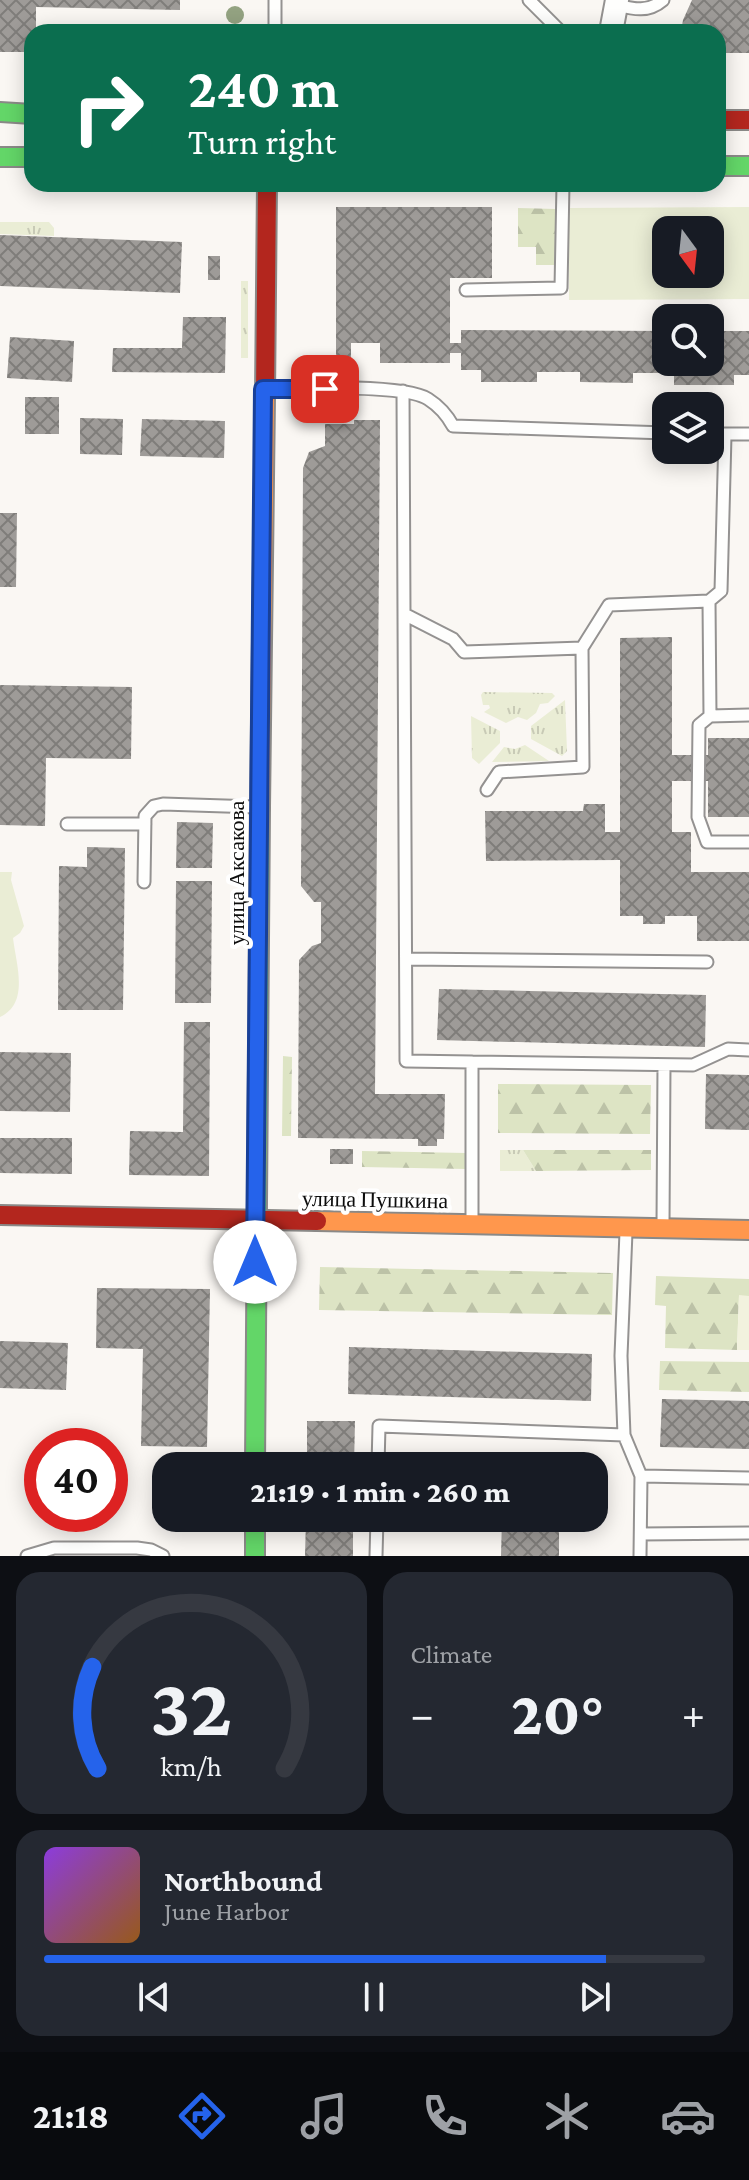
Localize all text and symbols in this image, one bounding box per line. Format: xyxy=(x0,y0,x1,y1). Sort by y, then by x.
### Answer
icon: right xyxy=(56,56,160,160)
text: 240 m xyxy=(188,57,339,119)
text: Turn right xyxy=(188,122,336,162)
north arrow xyxy=(652,216,724,288)
map controls xyxy=(652,216,724,464)
button: search xyxy=(652,304,724,376)
pin xyxy=(291,355,359,423)
icon: arrive xyxy=(303,367,347,411)
button: layers xyxy=(652,392,724,464)
street label: улица Аксакова xyxy=(224,800,249,945)
street label: улица Пушкина xyxy=(302,1186,449,1213)
position arrow xyxy=(213,1220,297,1304)
speed limit sign: 40 xyxy=(24,1428,128,1532)
text: 21:19 · 1 min · 260 m xyxy=(250,1475,510,1508)
text: Climate xyxy=(411,1640,492,1669)
text: 32 xyxy=(150,1660,232,1753)
text: 20° xyxy=(511,1680,604,1747)
text: − xyxy=(411,1690,434,1738)
text: + xyxy=(682,1690,705,1738)
text: km/h xyxy=(160,1750,222,1782)
text: Northbound xyxy=(164,1864,322,1897)
text: June Harbor xyxy=(164,1897,290,1926)
icon: previous xyxy=(132,1975,176,2019)
icon: pause xyxy=(352,1975,396,2019)
icon: next xyxy=(573,1975,617,2019)
icon: directions xyxy=(174,2088,230,2144)
icon: music xyxy=(296,2088,352,2144)
icon: phone xyxy=(417,2088,473,2144)
icon: climate xyxy=(539,2088,595,2144)
icon: car xyxy=(660,2088,716,2144)
text: 21:18 xyxy=(33,2096,109,2136)

